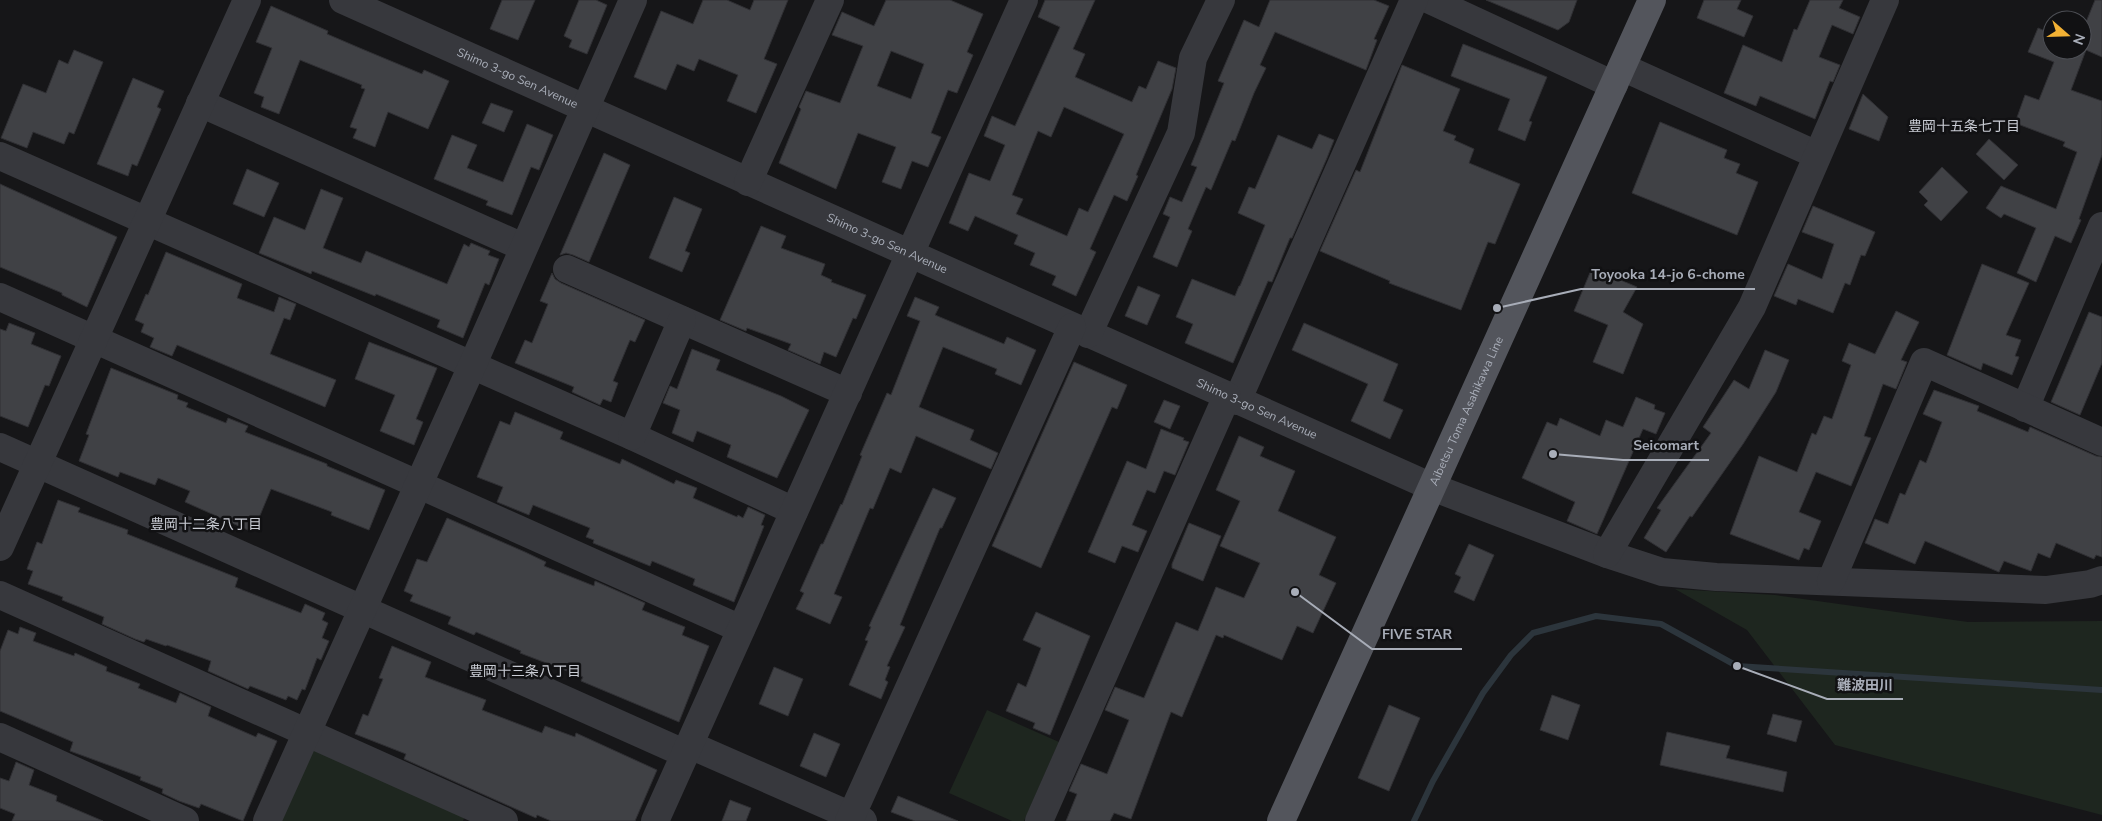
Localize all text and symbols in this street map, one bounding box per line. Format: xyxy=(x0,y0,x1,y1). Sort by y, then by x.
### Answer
north arrow xyxy=(2042,10,2092,60)
text: N xyxy=(2068,31,2089,47)
street label: Shimo 3-go Sen Avenue xyxy=(454,44,580,112)
district label: 豊岡十五条七丁目 xyxy=(1908,117,2020,136)
street label: Shimo 3-go Sen Avenue xyxy=(824,209,950,277)
callout: Toyooka 14-jo 6-chome xyxy=(1581,260,1755,289)
text: Toyooka 14-jo 6-chome xyxy=(1591,265,1745,284)
street label: Aibetsu Toma Asahikawa Line xyxy=(1426,334,1507,488)
street label: Shimo 3-go Sen Avenue xyxy=(1194,375,1320,443)
callout: Seicomart xyxy=(1623,431,1709,460)
text: Seicomart xyxy=(1633,436,1699,455)
district label: 豊岡十二条八丁目 xyxy=(150,515,262,534)
callout: FIVE STAR xyxy=(1372,620,1462,649)
text: FIVE STAR xyxy=(1382,625,1452,644)
district label: 豊岡十三条八丁目 xyxy=(469,662,581,681)
callout: 難波田川 xyxy=(1827,670,1903,699)
text: 難波田川 xyxy=(1837,676,1893,695)

